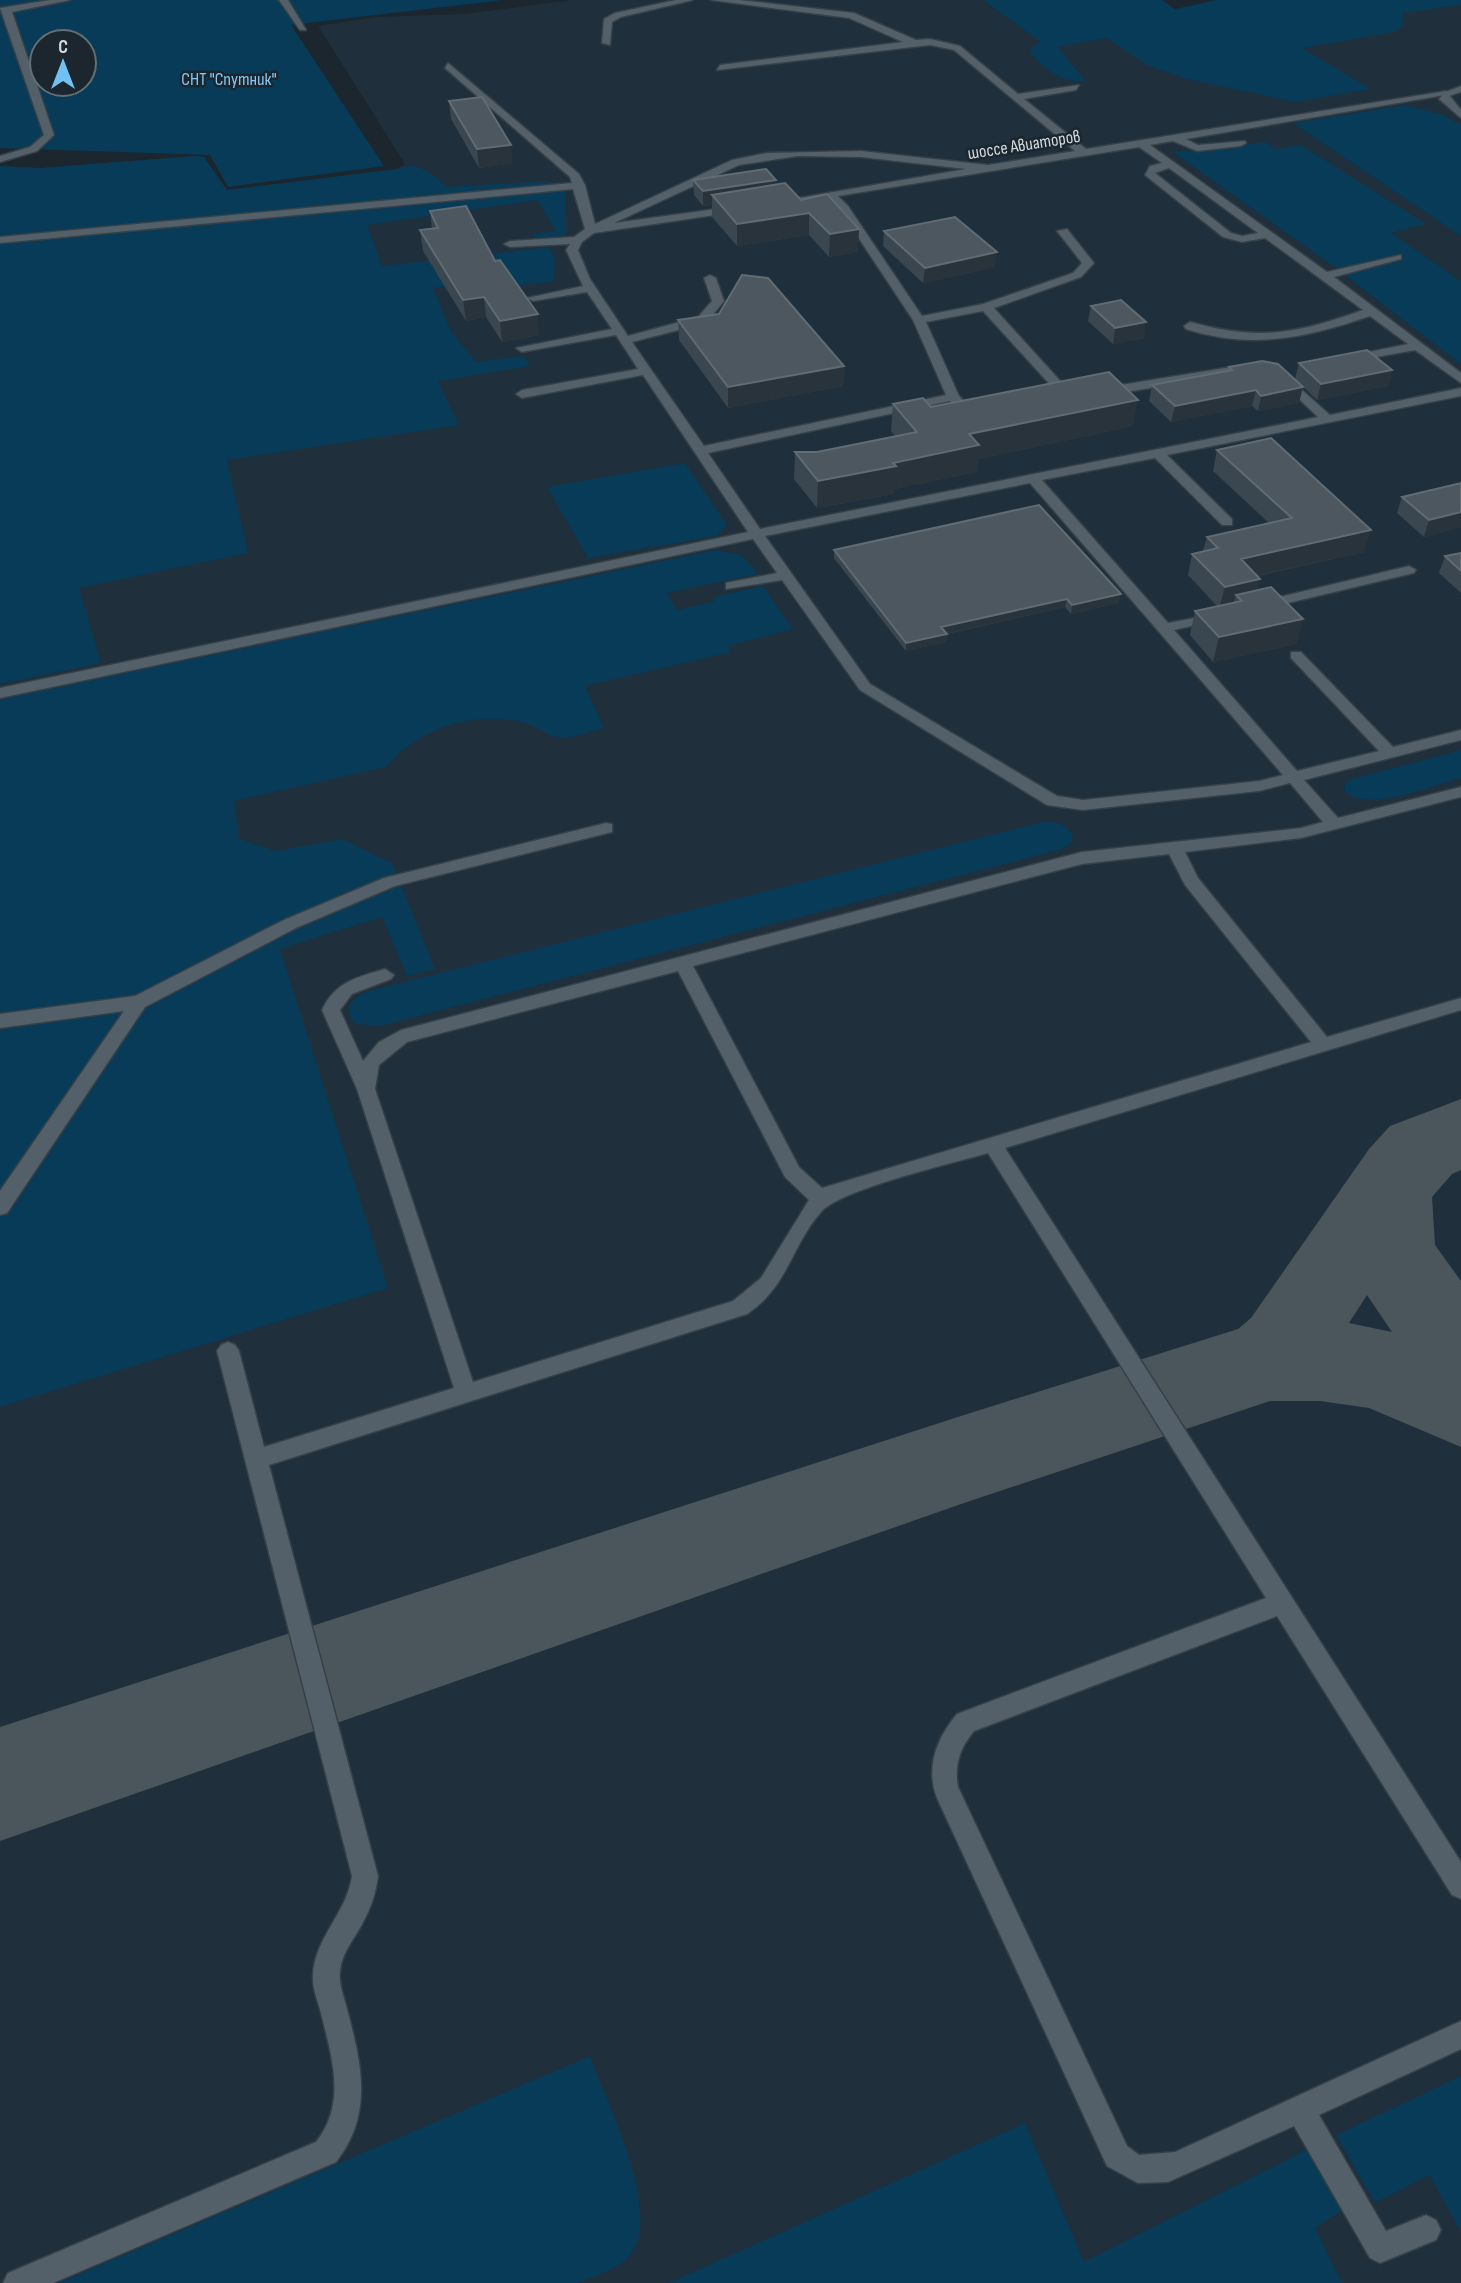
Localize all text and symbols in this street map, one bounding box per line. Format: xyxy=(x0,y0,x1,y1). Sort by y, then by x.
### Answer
north arrow xyxy=(28,28,98,98)
text: С xyxy=(58,36,68,59)
park label: СНТ "Спутник" xyxy=(181,69,277,90)
street label: шоссе Авиаторов xyxy=(966,126,1082,164)

